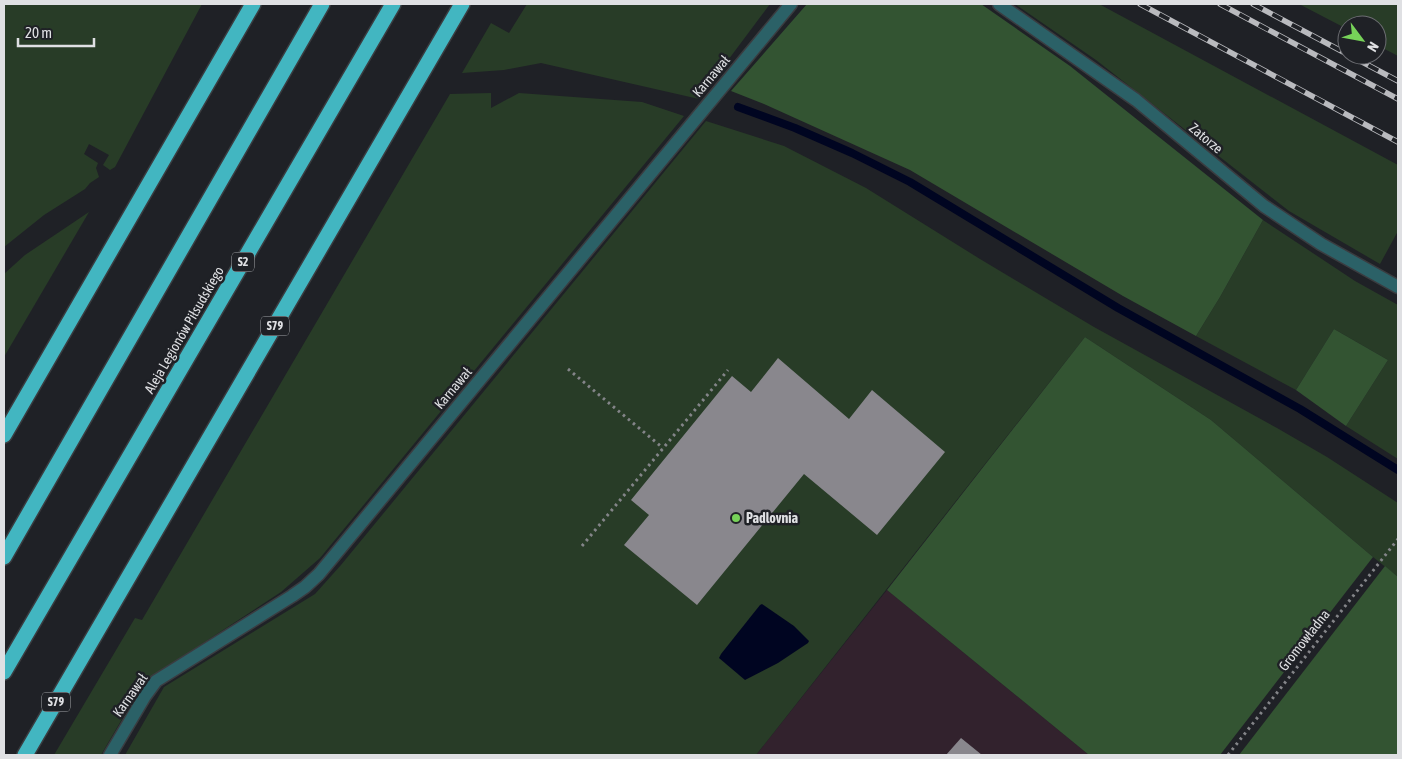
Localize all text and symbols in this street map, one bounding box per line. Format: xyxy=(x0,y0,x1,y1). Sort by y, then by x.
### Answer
scale bar xyxy=(18,15,94,47)
north arrow xyxy=(1337,15,1387,65)
text: 20 m xyxy=(25,24,52,41)
text: N xyxy=(1364,39,1382,55)
street label: Karnawał xyxy=(689,52,733,100)
street label: Zatorze xyxy=(1186,119,1226,157)
road number: S2 xyxy=(232,252,254,272)
street label: Aleja Legionów Piłsudskiego xyxy=(141,264,227,396)
road number: S79 xyxy=(261,316,289,336)
street label: Karnawał xyxy=(431,364,475,412)
place label: Padlovnia xyxy=(746,510,799,526)
marker: Padlovnia xyxy=(730,512,742,524)
street label: Gromowładna xyxy=(1275,606,1333,674)
street label: Karnawał xyxy=(109,670,151,720)
road number: S79 xyxy=(42,692,70,712)

